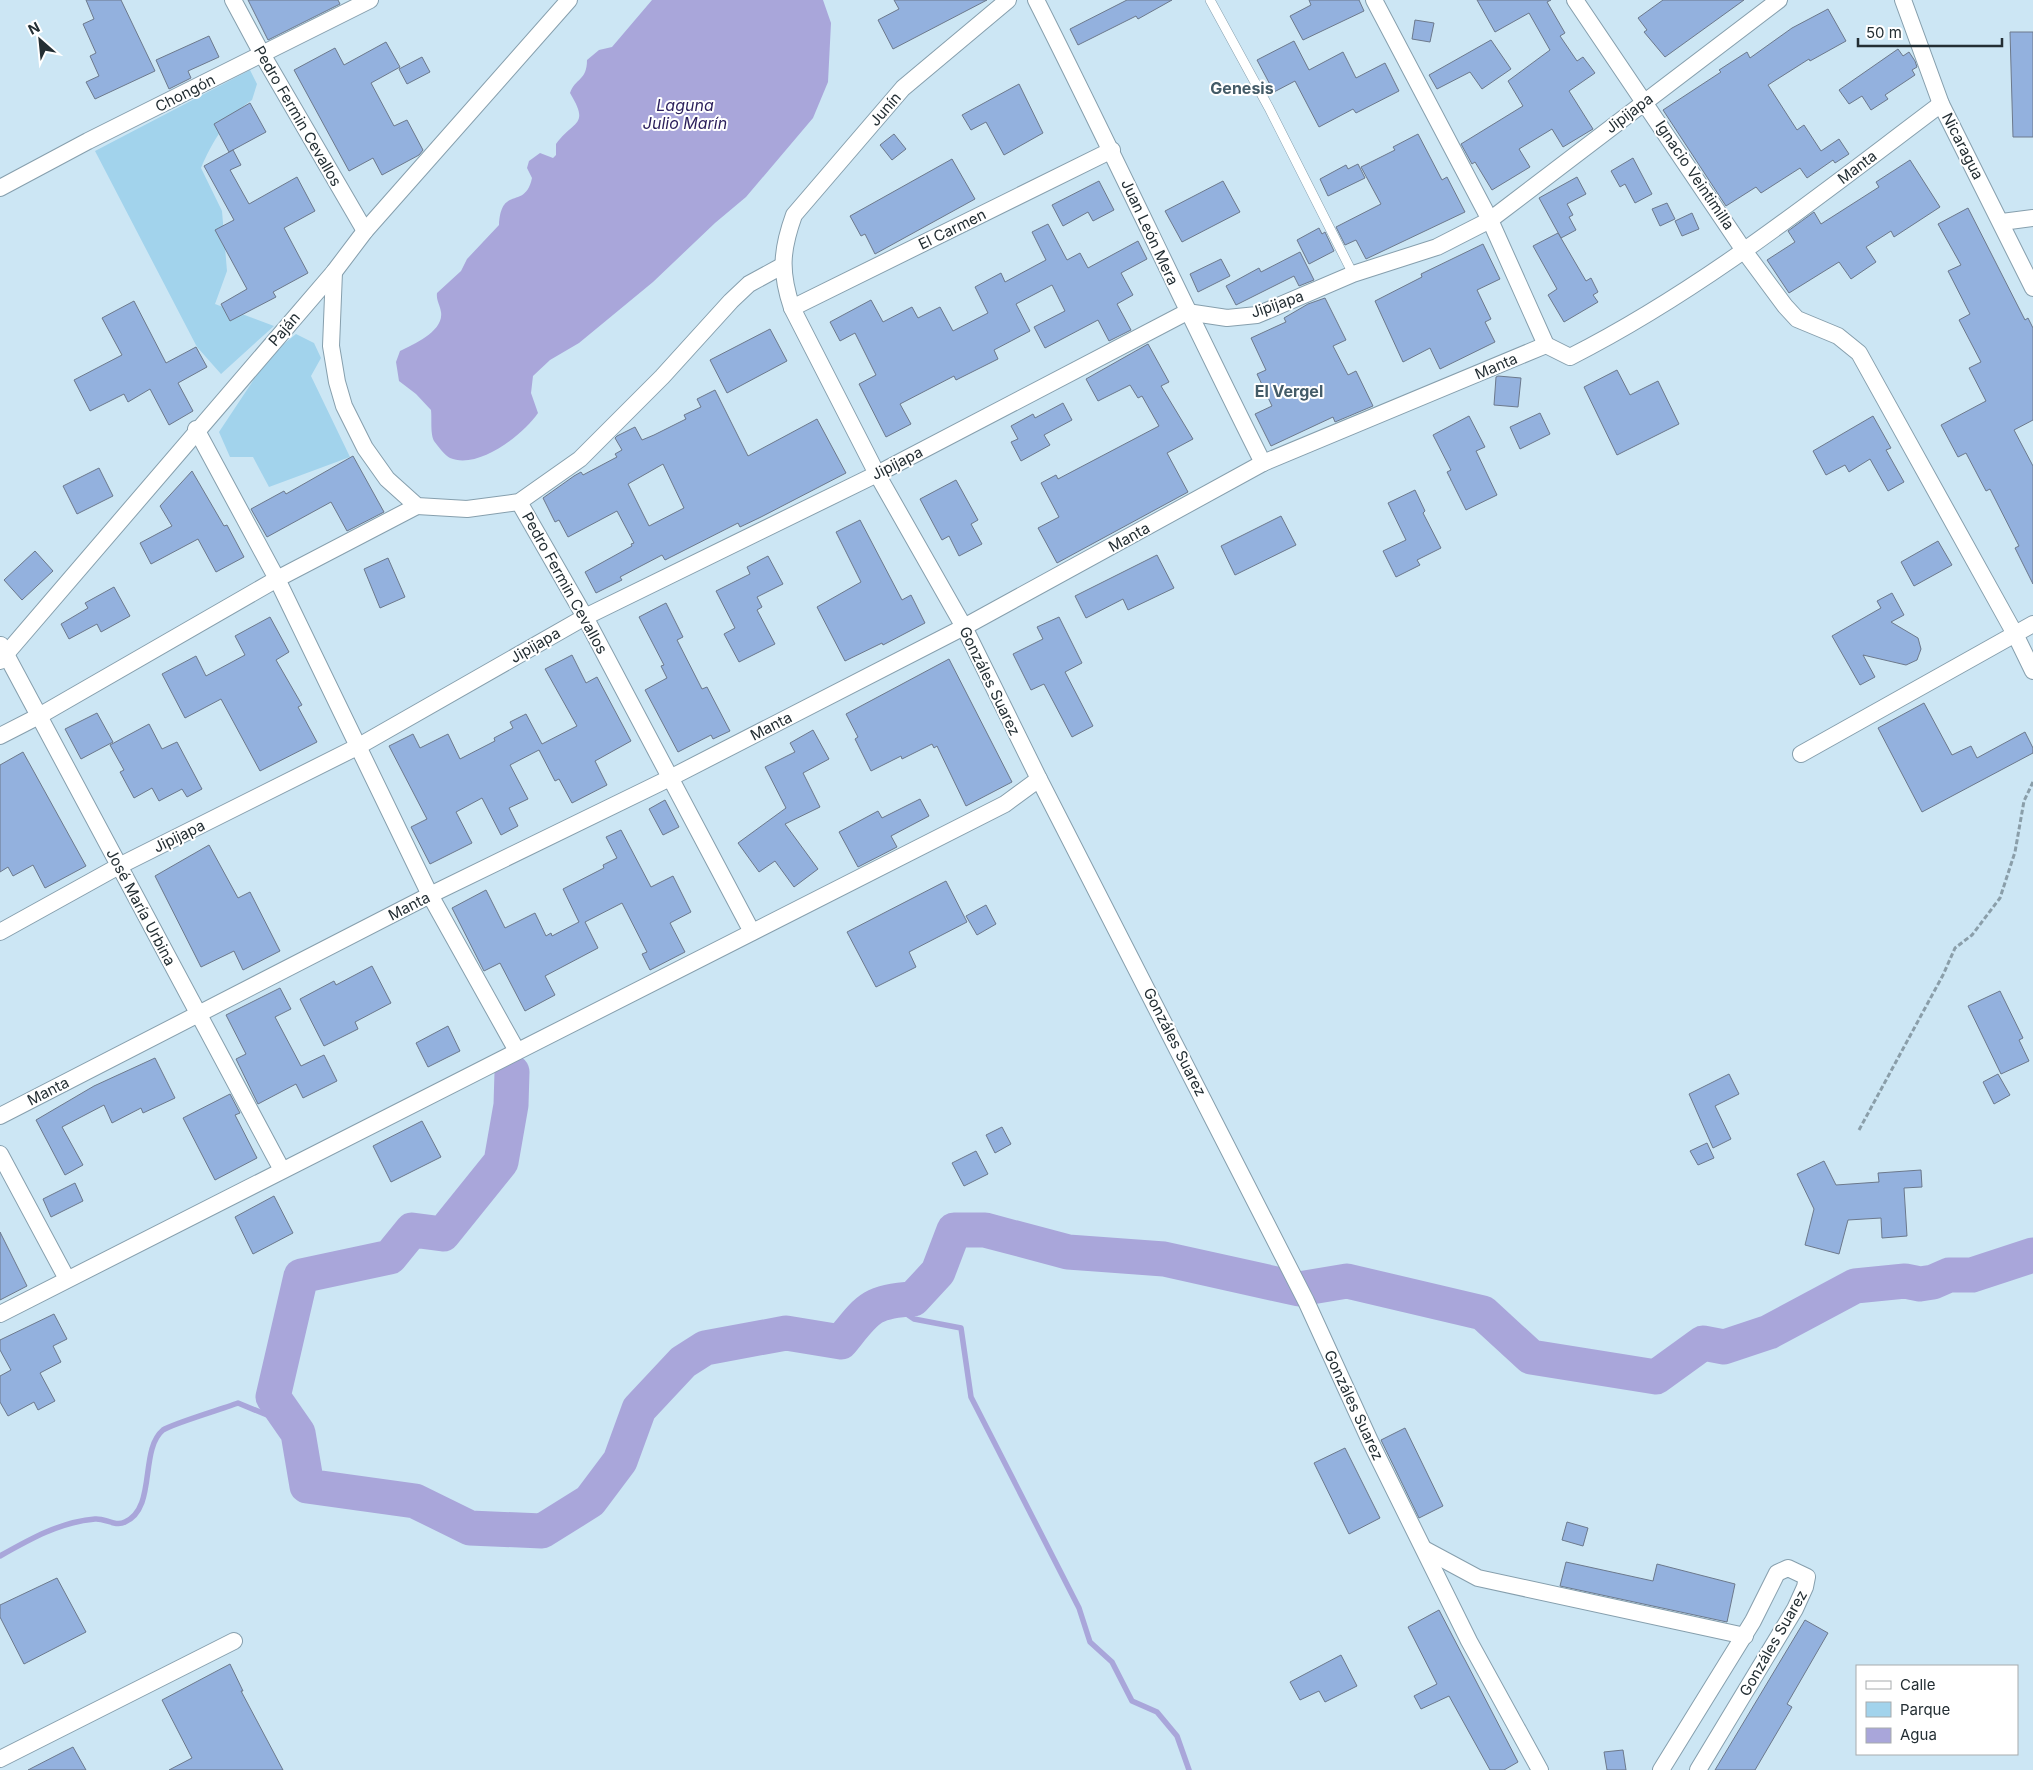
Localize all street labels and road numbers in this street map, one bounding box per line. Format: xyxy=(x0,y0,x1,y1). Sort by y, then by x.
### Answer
street label: Pedro Fermin Cevallos xyxy=(250,42,346,190)
street label: Chongón xyxy=(152,70,218,116)
street label: Junín xyxy=(865,88,905,130)
street label: Jipijapa xyxy=(1601,89,1657,137)
street label: Nicaragua xyxy=(1938,109,1988,183)
street label: Ignacio Veintimilla xyxy=(1651,117,1739,233)
street label: Manta xyxy=(1834,146,1880,188)
street label: Juan León Mera xyxy=(1117,176,1183,288)
street label: El Carmen xyxy=(915,204,989,254)
street label: Jipijapa xyxy=(1248,286,1306,322)
street label: Paján xyxy=(264,308,304,350)
street label: Manta xyxy=(1472,349,1520,383)
street label: Jipijapa xyxy=(868,442,926,484)
street label: Pedro Fermin Cevallos xyxy=(518,509,612,657)
street label: Manta xyxy=(1105,518,1153,556)
street label: Jipijapa xyxy=(507,623,563,667)
street label: Gonzáles Suarez xyxy=(955,623,1025,739)
street label: Manta xyxy=(747,707,795,745)
street label: Jipijapa xyxy=(150,815,208,857)
street label: José María Urbina xyxy=(102,845,180,969)
street label: Manta xyxy=(385,887,433,925)
street label: Gonzáles Suarez xyxy=(1139,984,1211,1100)
street label: Manta xyxy=(24,1072,72,1110)
street label: Gonzáles Suarez xyxy=(1320,1347,1388,1463)
street label: Gonzáles Suarez xyxy=(1735,1587,1811,1699)

